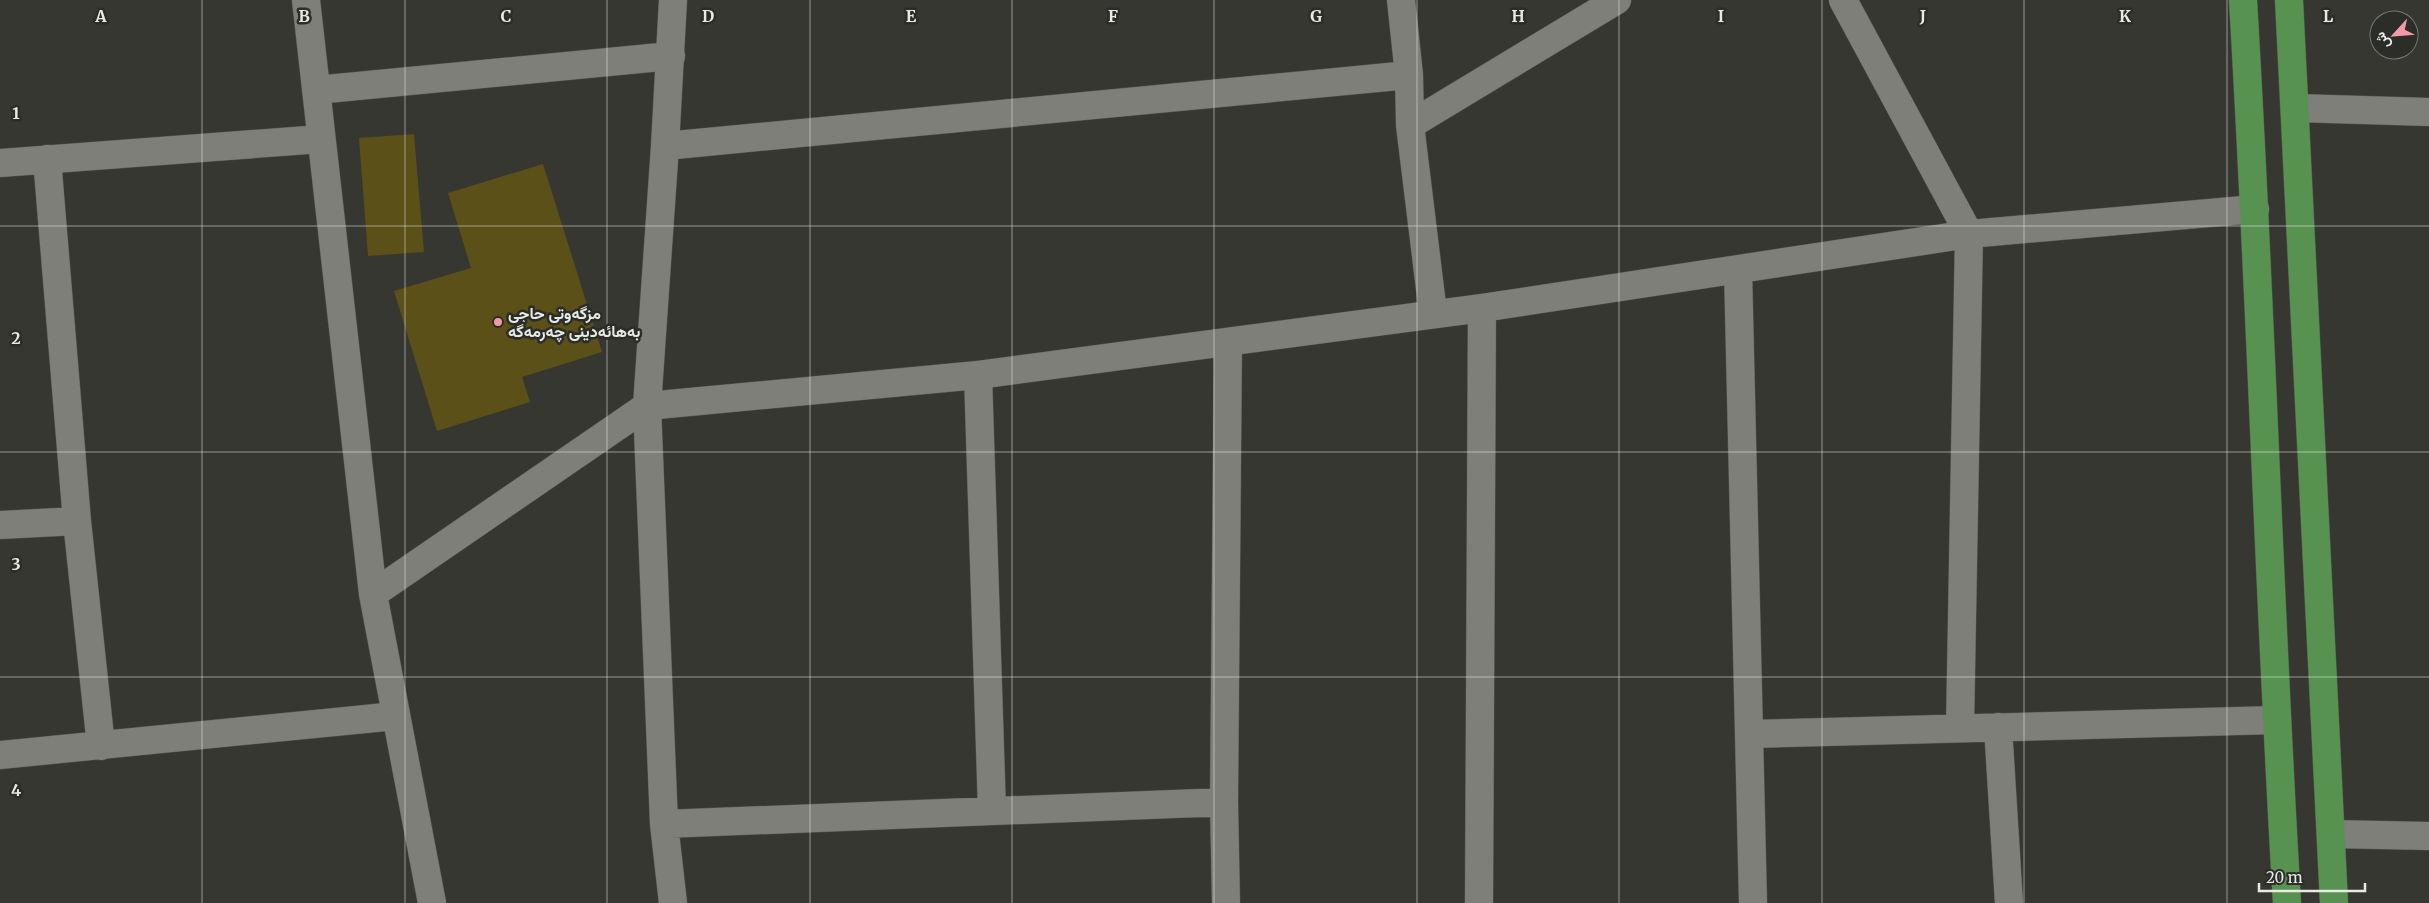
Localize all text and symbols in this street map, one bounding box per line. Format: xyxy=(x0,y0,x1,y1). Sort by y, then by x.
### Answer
text: A xyxy=(94,6,107,26)
text: B xyxy=(298,6,310,26)
text: C xyxy=(501,6,511,26)
text: D xyxy=(702,6,714,26)
text: E xyxy=(906,6,917,26)
text: F xyxy=(1108,6,1118,26)
text: G xyxy=(1310,6,1322,26)
text: H xyxy=(1511,6,1525,26)
text: I xyxy=(1718,6,1724,26)
text: J xyxy=(1919,6,1926,26)
text: K xyxy=(2119,6,2131,26)
text: L xyxy=(2323,6,2333,26)
north arrow xyxy=(2369,10,2419,60)
text: ش xyxy=(2370,29,2394,52)
text: 1 xyxy=(12,103,20,123)
place label: مزگەوتی حاجی بەهائەدینی چەرمەگە xyxy=(508,303,640,343)
marker: مزگەوتی حاجی بەهائەدینی چەرمەگە xyxy=(492,316,504,328)
text: 2 xyxy=(11,328,21,348)
text: 3 xyxy=(11,554,21,574)
text: 4 xyxy=(11,780,21,800)
scale bar xyxy=(2259,860,2365,892)
text: 20 m xyxy=(2266,868,2303,887)

